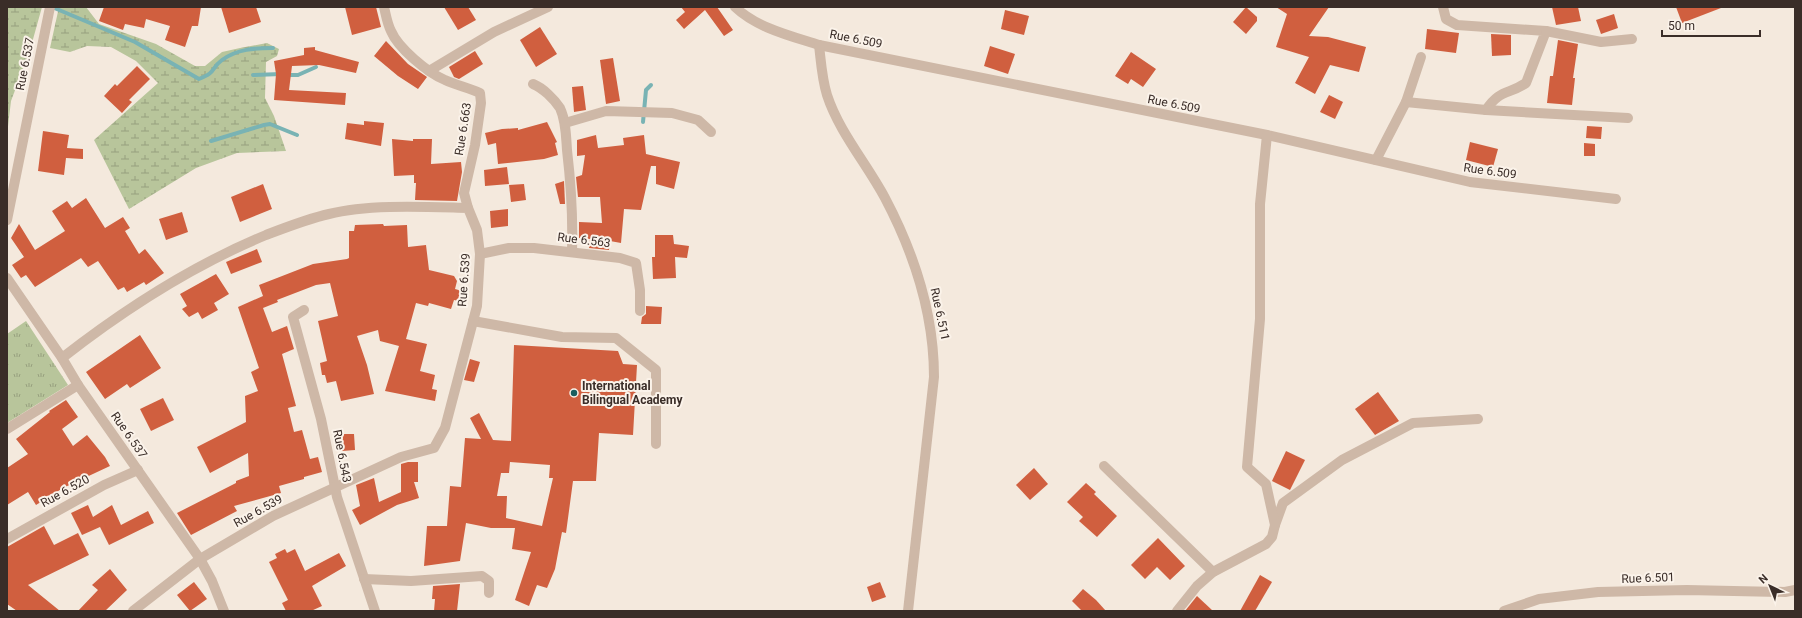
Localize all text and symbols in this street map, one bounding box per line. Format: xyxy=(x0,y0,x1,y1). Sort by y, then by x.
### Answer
scale bar xyxy=(1662,12,1760,38)
text: 50 m xyxy=(1668,19,1695,33)
street label: Rue 6.509 xyxy=(828,27,884,51)
street label: Rue 6.537 xyxy=(13,36,37,92)
street label: Rue 6.509 xyxy=(1146,92,1202,116)
street label: Rue 6.663 xyxy=(452,101,474,157)
street label: Rue 6.509 xyxy=(1463,160,1517,182)
street label: Rue 6.563 xyxy=(557,230,611,250)
street label: Rue 6.539 xyxy=(455,253,473,307)
street label: Rue 6.511 xyxy=(928,286,952,342)
place label: International Bilingual Academy xyxy=(582,379,683,407)
marker: International Bilingual Academy xyxy=(569,388,579,398)
street label: Rue 6.537 xyxy=(108,409,150,461)
street label: Rue 6.543 xyxy=(330,428,354,484)
street label: Rue 6.520 xyxy=(38,472,92,510)
street label: Rue 6.539 xyxy=(231,492,285,530)
north arrow xyxy=(1750,566,1790,606)
street label: Rue 6.501 xyxy=(1621,570,1675,586)
text: N xyxy=(1756,571,1771,586)

